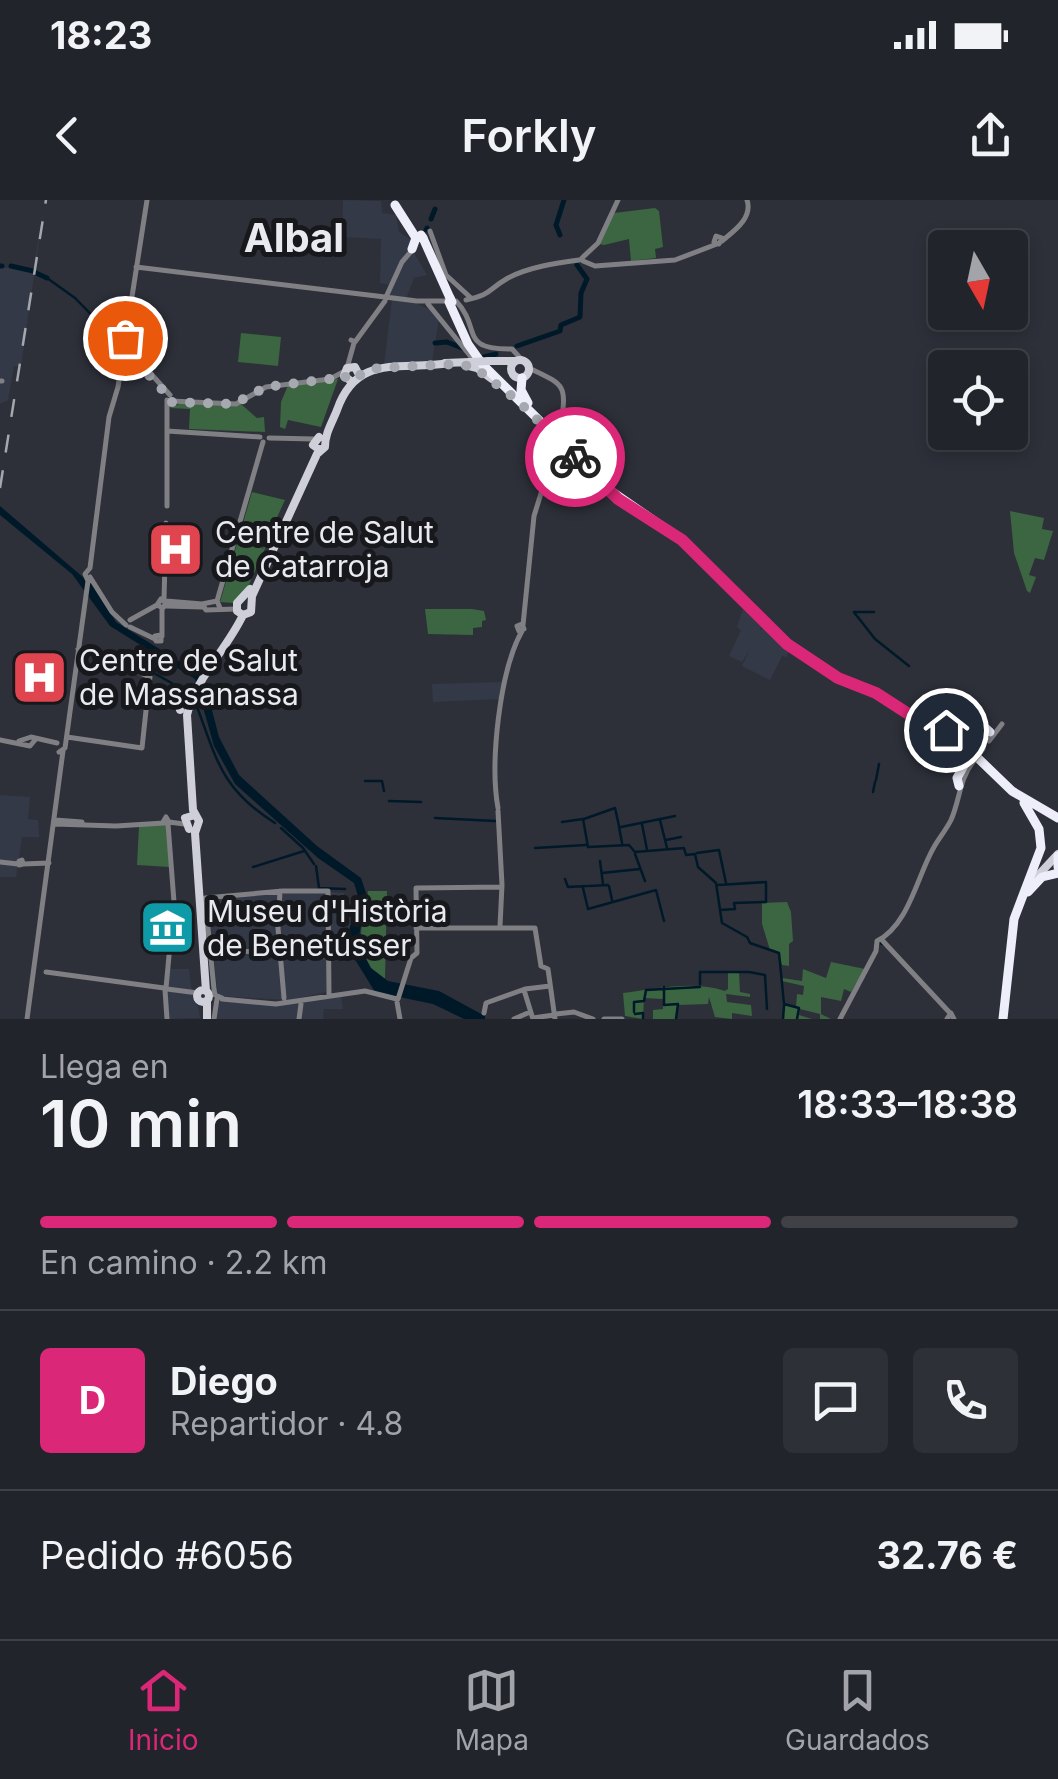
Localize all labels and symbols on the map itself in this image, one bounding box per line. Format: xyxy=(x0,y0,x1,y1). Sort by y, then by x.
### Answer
district label: Albal xyxy=(244,213,344,262)
north arrow xyxy=(928,230,1028,330)
pin xyxy=(83,296,168,381)
courier xyxy=(525,407,625,507)
place label: Centre de Salut de Catarroja xyxy=(215,514,434,584)
hospital icon: Centre de Salut de Catarroja xyxy=(146,519,206,579)
place label: Centre de Salut de Massanassa xyxy=(79,642,299,712)
hospital icon: Centre de Salut de Massanassa xyxy=(10,647,70,707)
pin xyxy=(904,688,989,773)
place label: Museu d'Història de Benetússer xyxy=(207,893,447,963)
museum icon: Museu d'Història de Benetússer xyxy=(138,898,198,958)

